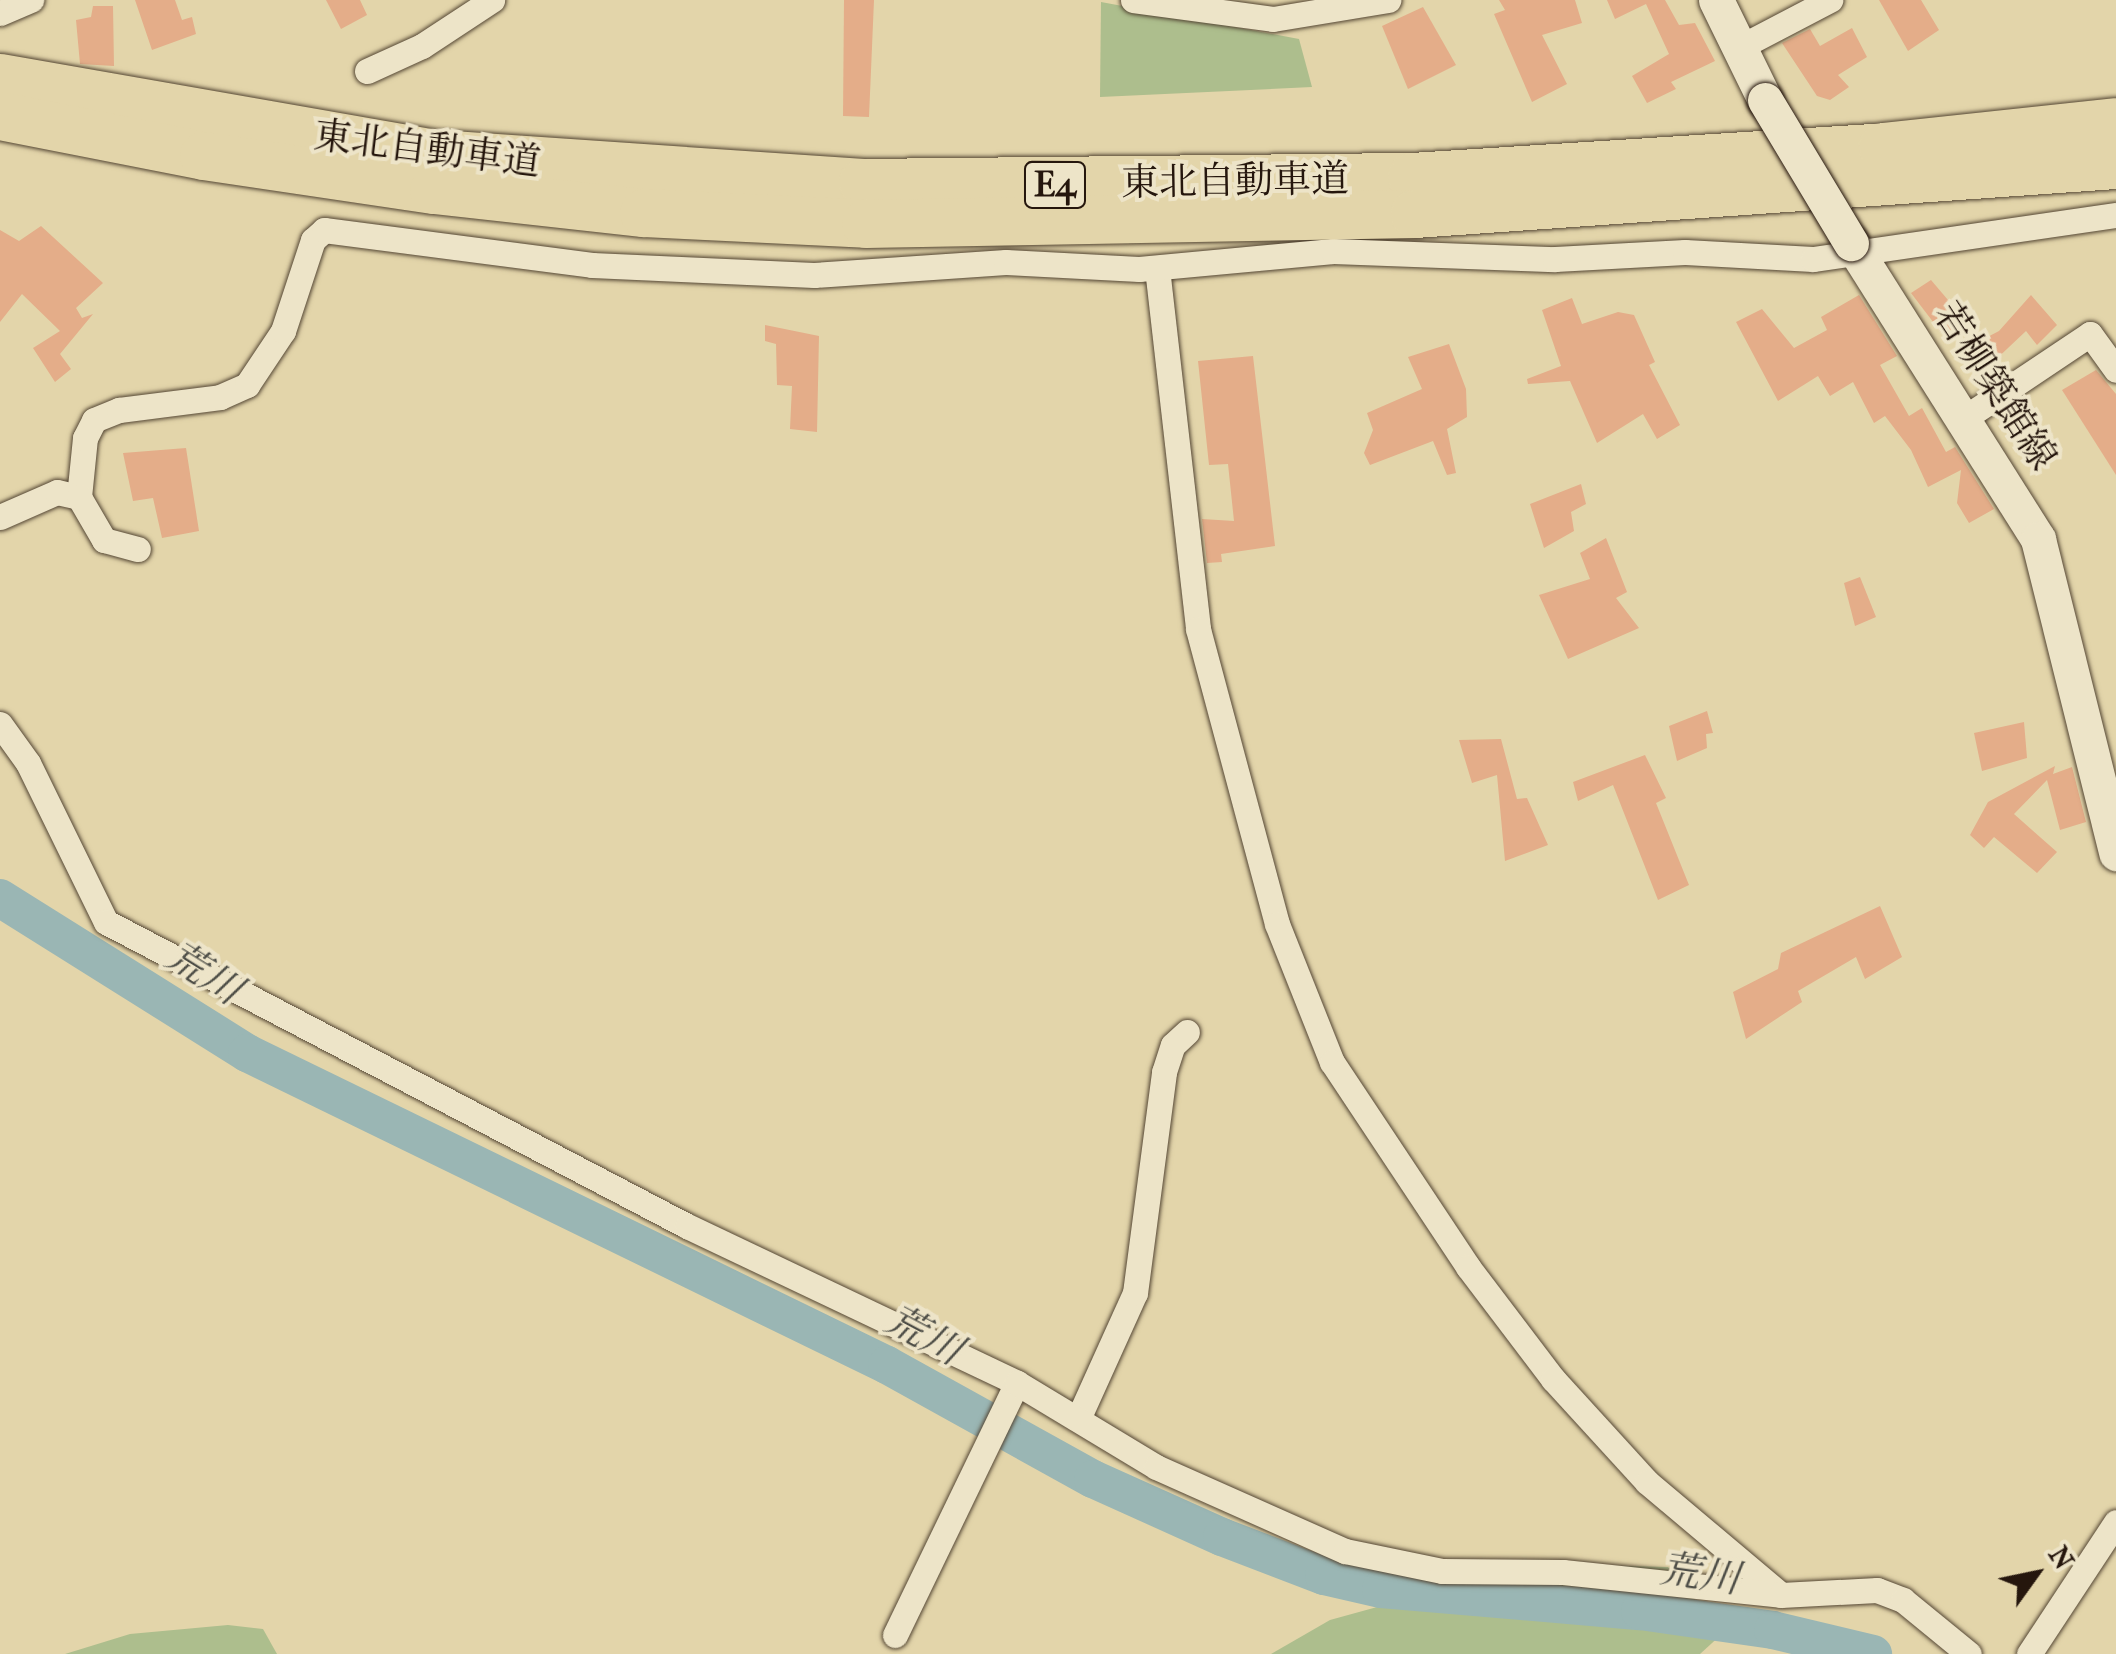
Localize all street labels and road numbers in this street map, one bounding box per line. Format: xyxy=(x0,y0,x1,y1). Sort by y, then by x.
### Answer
street label: 東北自動車道 xyxy=(311,112,543,186)
road number: E4 xyxy=(1022,155,1088,215)
street label: 東北自動車道 xyxy=(1121,156,1349,206)
street label: 若柳築館線 xyxy=(1924,294,2066,478)

